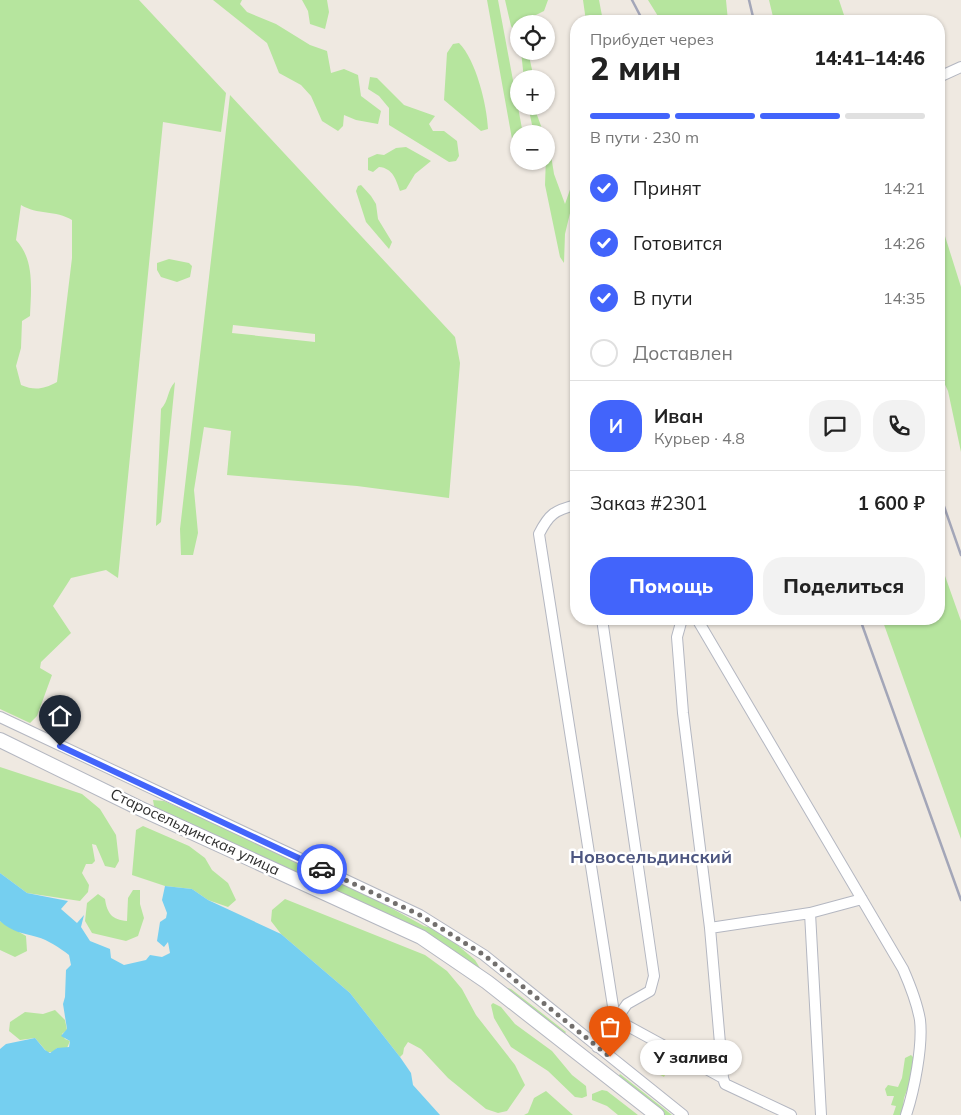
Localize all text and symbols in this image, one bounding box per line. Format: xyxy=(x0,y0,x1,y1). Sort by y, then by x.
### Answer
map controls xyxy=(510,15,555,170)
button: locate xyxy=(510,15,555,60)
text: Прибудет через xyxy=(590,29,714,49)
text: 14:41–14:46 xyxy=(814,46,925,70)
text: 2 мин xyxy=(590,48,681,88)
button: + xyxy=(510,70,555,115)
button: − xyxy=(510,125,555,170)
text: В пути · 230 m xyxy=(590,127,699,147)
icon: check xyxy=(590,174,618,202)
text: Принят xyxy=(633,176,701,200)
text: 14:21 xyxy=(883,178,925,198)
icon: check xyxy=(590,229,618,257)
text: Готовится xyxy=(633,231,723,255)
text: 14:26 xyxy=(883,233,925,253)
icon: check xyxy=(590,284,618,312)
text: В пути xyxy=(633,286,692,310)
text: 14:35 xyxy=(883,288,925,308)
text: Доставлен xyxy=(633,341,733,365)
button: chat xyxy=(809,400,861,452)
button: phone xyxy=(873,400,925,452)
text: Иван xyxy=(654,404,703,428)
text: И xyxy=(609,414,623,438)
text: Курьер · 4.8 xyxy=(654,428,745,448)
text: Заказ #2301 xyxy=(590,491,707,515)
text: 1 600 ₽ xyxy=(858,491,925,515)
button: Помощь xyxy=(590,557,753,615)
button: Поделиться xyxy=(763,557,925,615)
pin xyxy=(39,695,81,746)
icon: home xyxy=(46,702,74,730)
street label: Старосельдинская улица xyxy=(107,784,283,879)
courier xyxy=(297,844,347,894)
district label: Новосельдинский xyxy=(570,845,732,868)
icon: car xyxy=(308,855,336,883)
pin xyxy=(589,1006,631,1057)
icon: bag xyxy=(596,1013,624,1041)
callout: У залива xyxy=(640,1040,742,1074)
text: У залива xyxy=(654,1047,728,1067)

